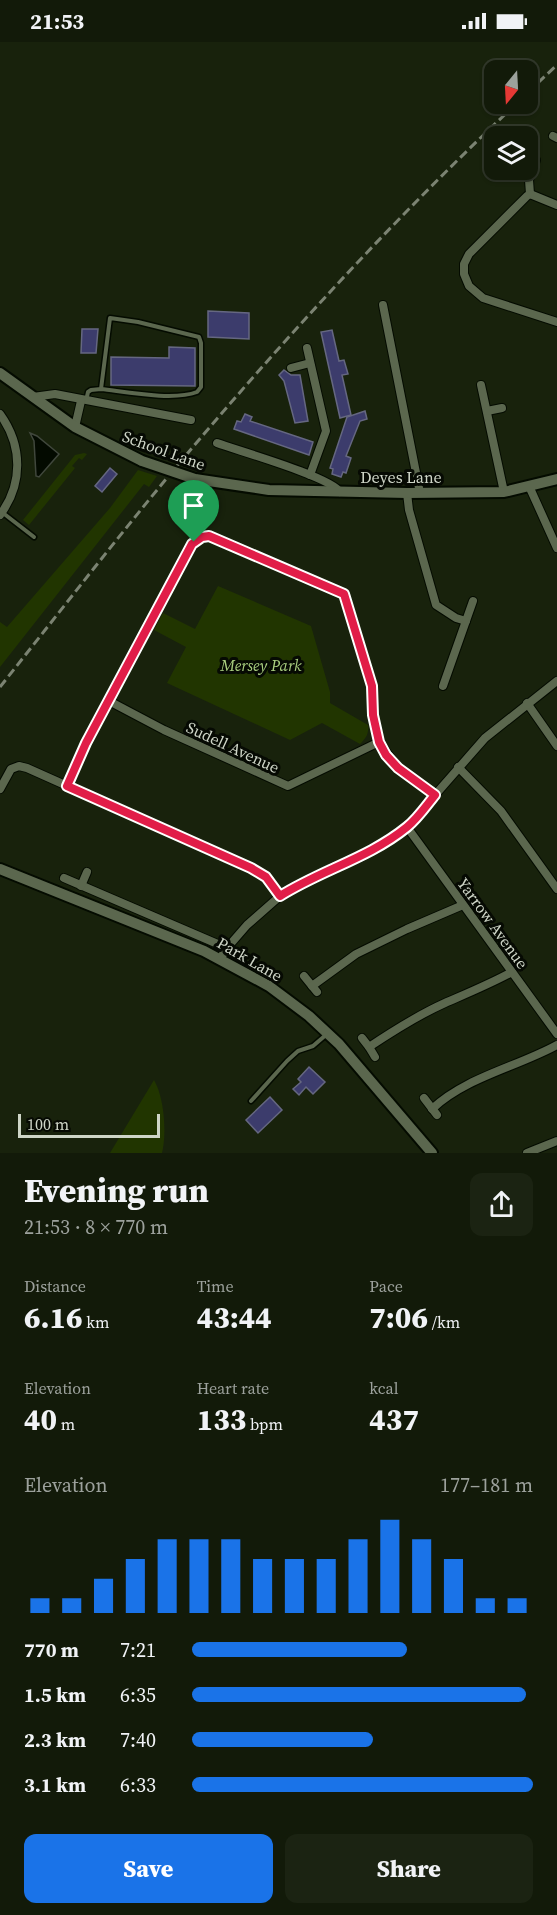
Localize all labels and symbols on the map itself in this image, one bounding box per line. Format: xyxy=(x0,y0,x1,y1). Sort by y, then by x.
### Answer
north arrow xyxy=(484,60,538,114)
street label: School Lane xyxy=(119,425,209,475)
street label: Deyes Lane xyxy=(360,466,442,488)
pin xyxy=(168,480,219,542)
park label: Mersey Park xyxy=(219,654,302,676)
street label: Sudell Avenue xyxy=(183,716,283,778)
street label: Yarrow Avenue xyxy=(452,873,534,973)
street label: Park Lane xyxy=(213,931,287,987)
scale bar xyxy=(18,1111,160,1138)

